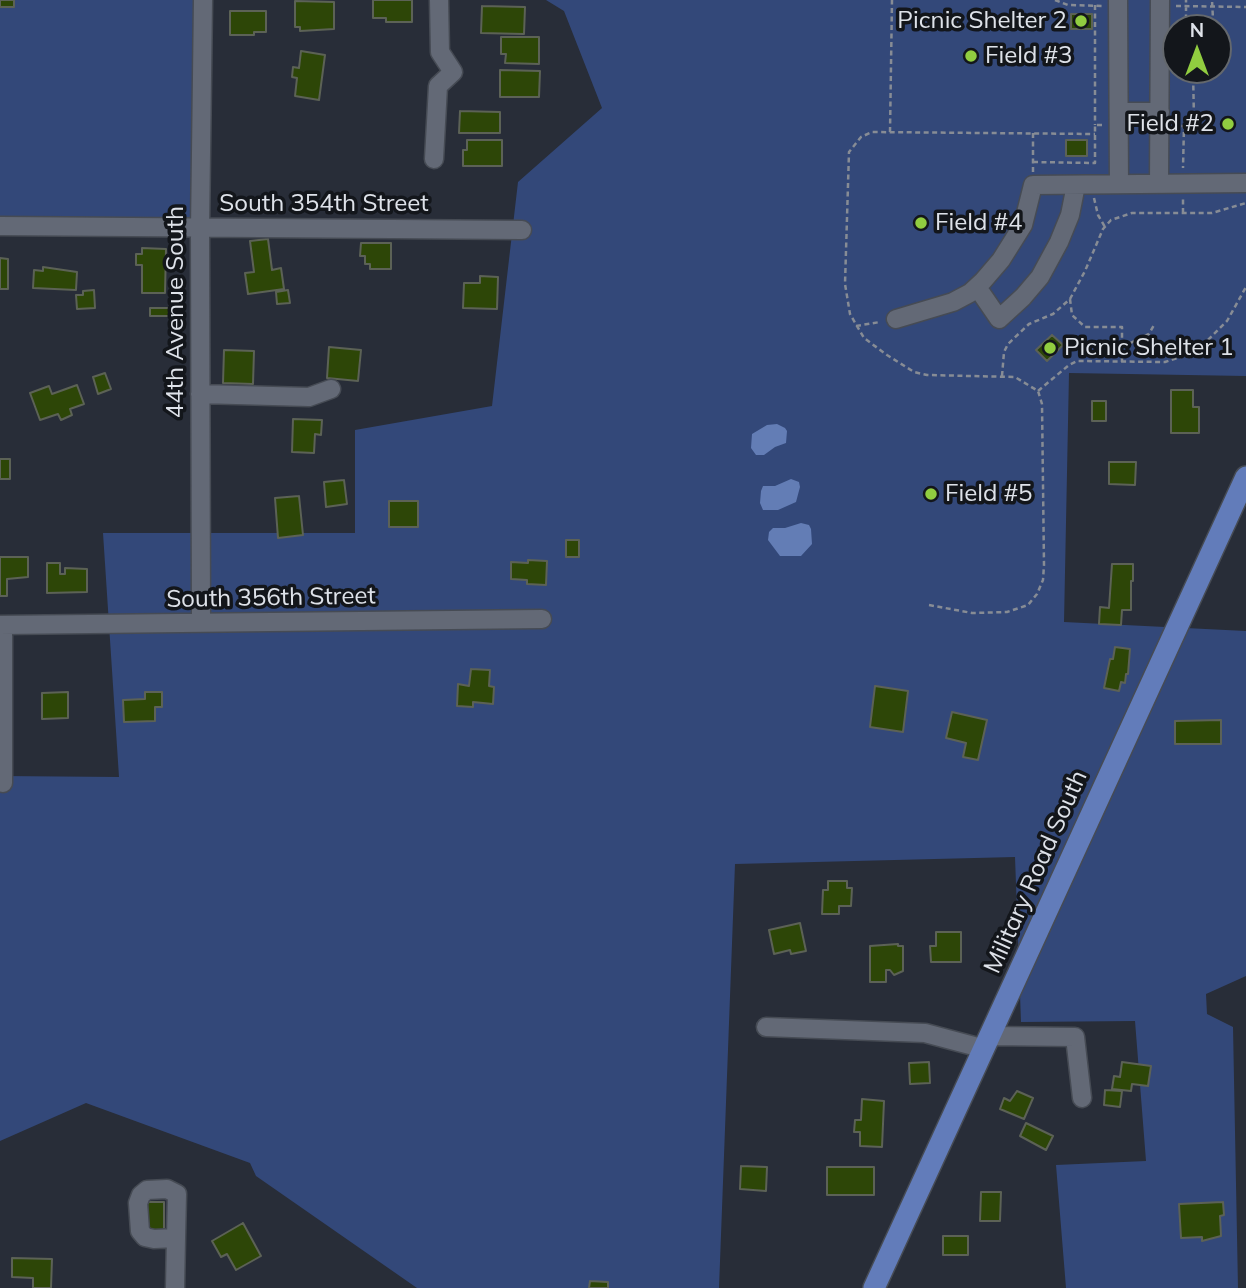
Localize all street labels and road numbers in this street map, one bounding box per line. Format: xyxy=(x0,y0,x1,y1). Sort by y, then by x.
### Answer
street label: South 354th Street xyxy=(219,190,429,218)
street label: 44th Avenue South xyxy=(162,206,190,418)
street label: South 356th Street xyxy=(166,582,376,614)
street label: Military Road South xyxy=(978,766,1094,978)

